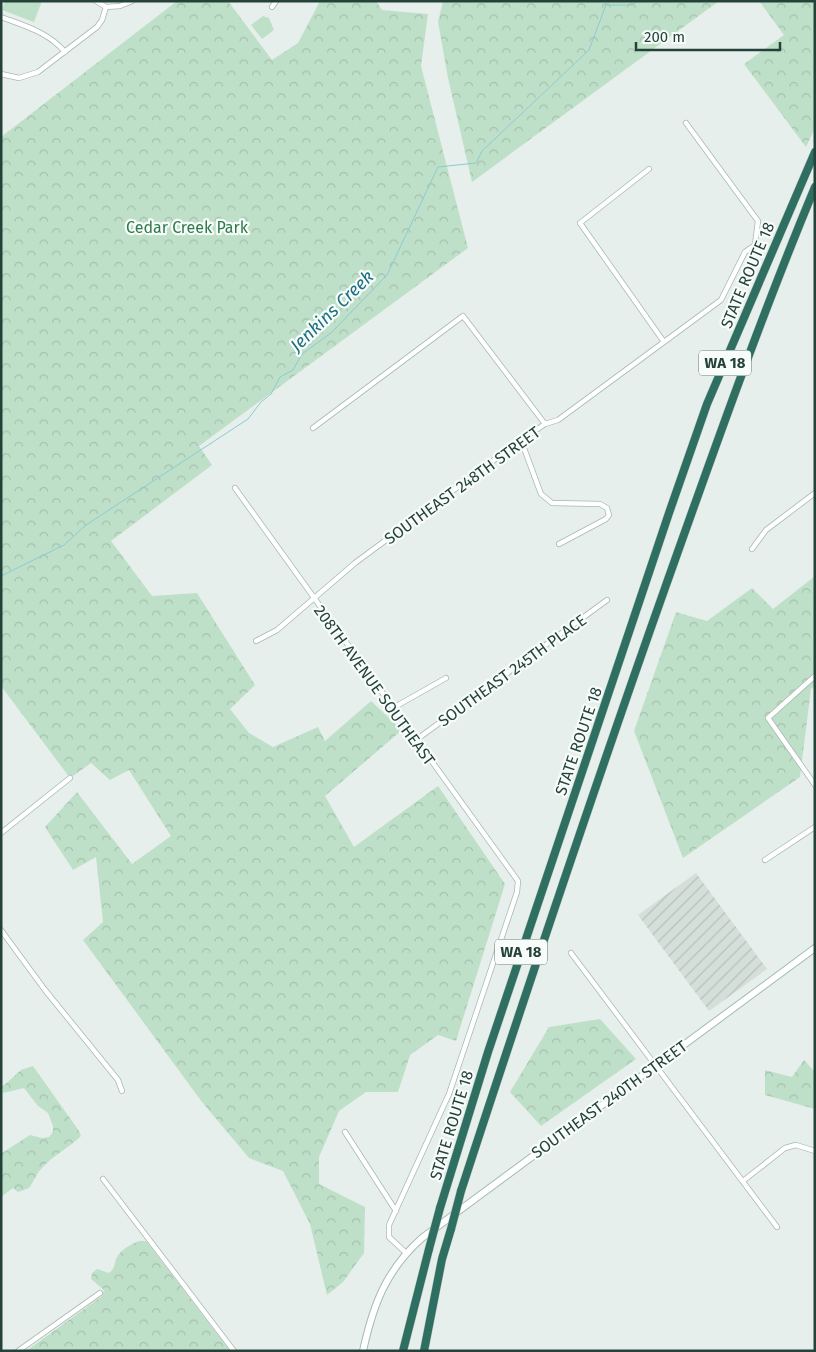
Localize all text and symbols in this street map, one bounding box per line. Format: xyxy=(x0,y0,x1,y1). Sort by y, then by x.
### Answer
scale bar xyxy=(636,20,780,52)
text: 200 m xyxy=(644,28,685,46)
park label: Cedar Creek Park xyxy=(126,218,249,237)
street label: STATE ROUTE 18 xyxy=(717,219,778,331)
water label: Jenkins Creek xyxy=(285,266,379,357)
road number: WA 18 xyxy=(699,350,751,376)
street label: SOUTHEAST 248TH STREET xyxy=(381,422,544,548)
street label: 208TH AVENUE SOUTHEAST xyxy=(310,601,440,770)
street label: SOUTHEAST 245TH PLACE xyxy=(434,610,590,731)
street label: STATE ROUTE 18 xyxy=(551,684,606,798)
road number: WA 18 xyxy=(495,940,547,964)
street label: SOUTHEAST 240TH STREET xyxy=(528,1036,691,1162)
street label: STATE ROUTE 18 xyxy=(426,1068,477,1182)

